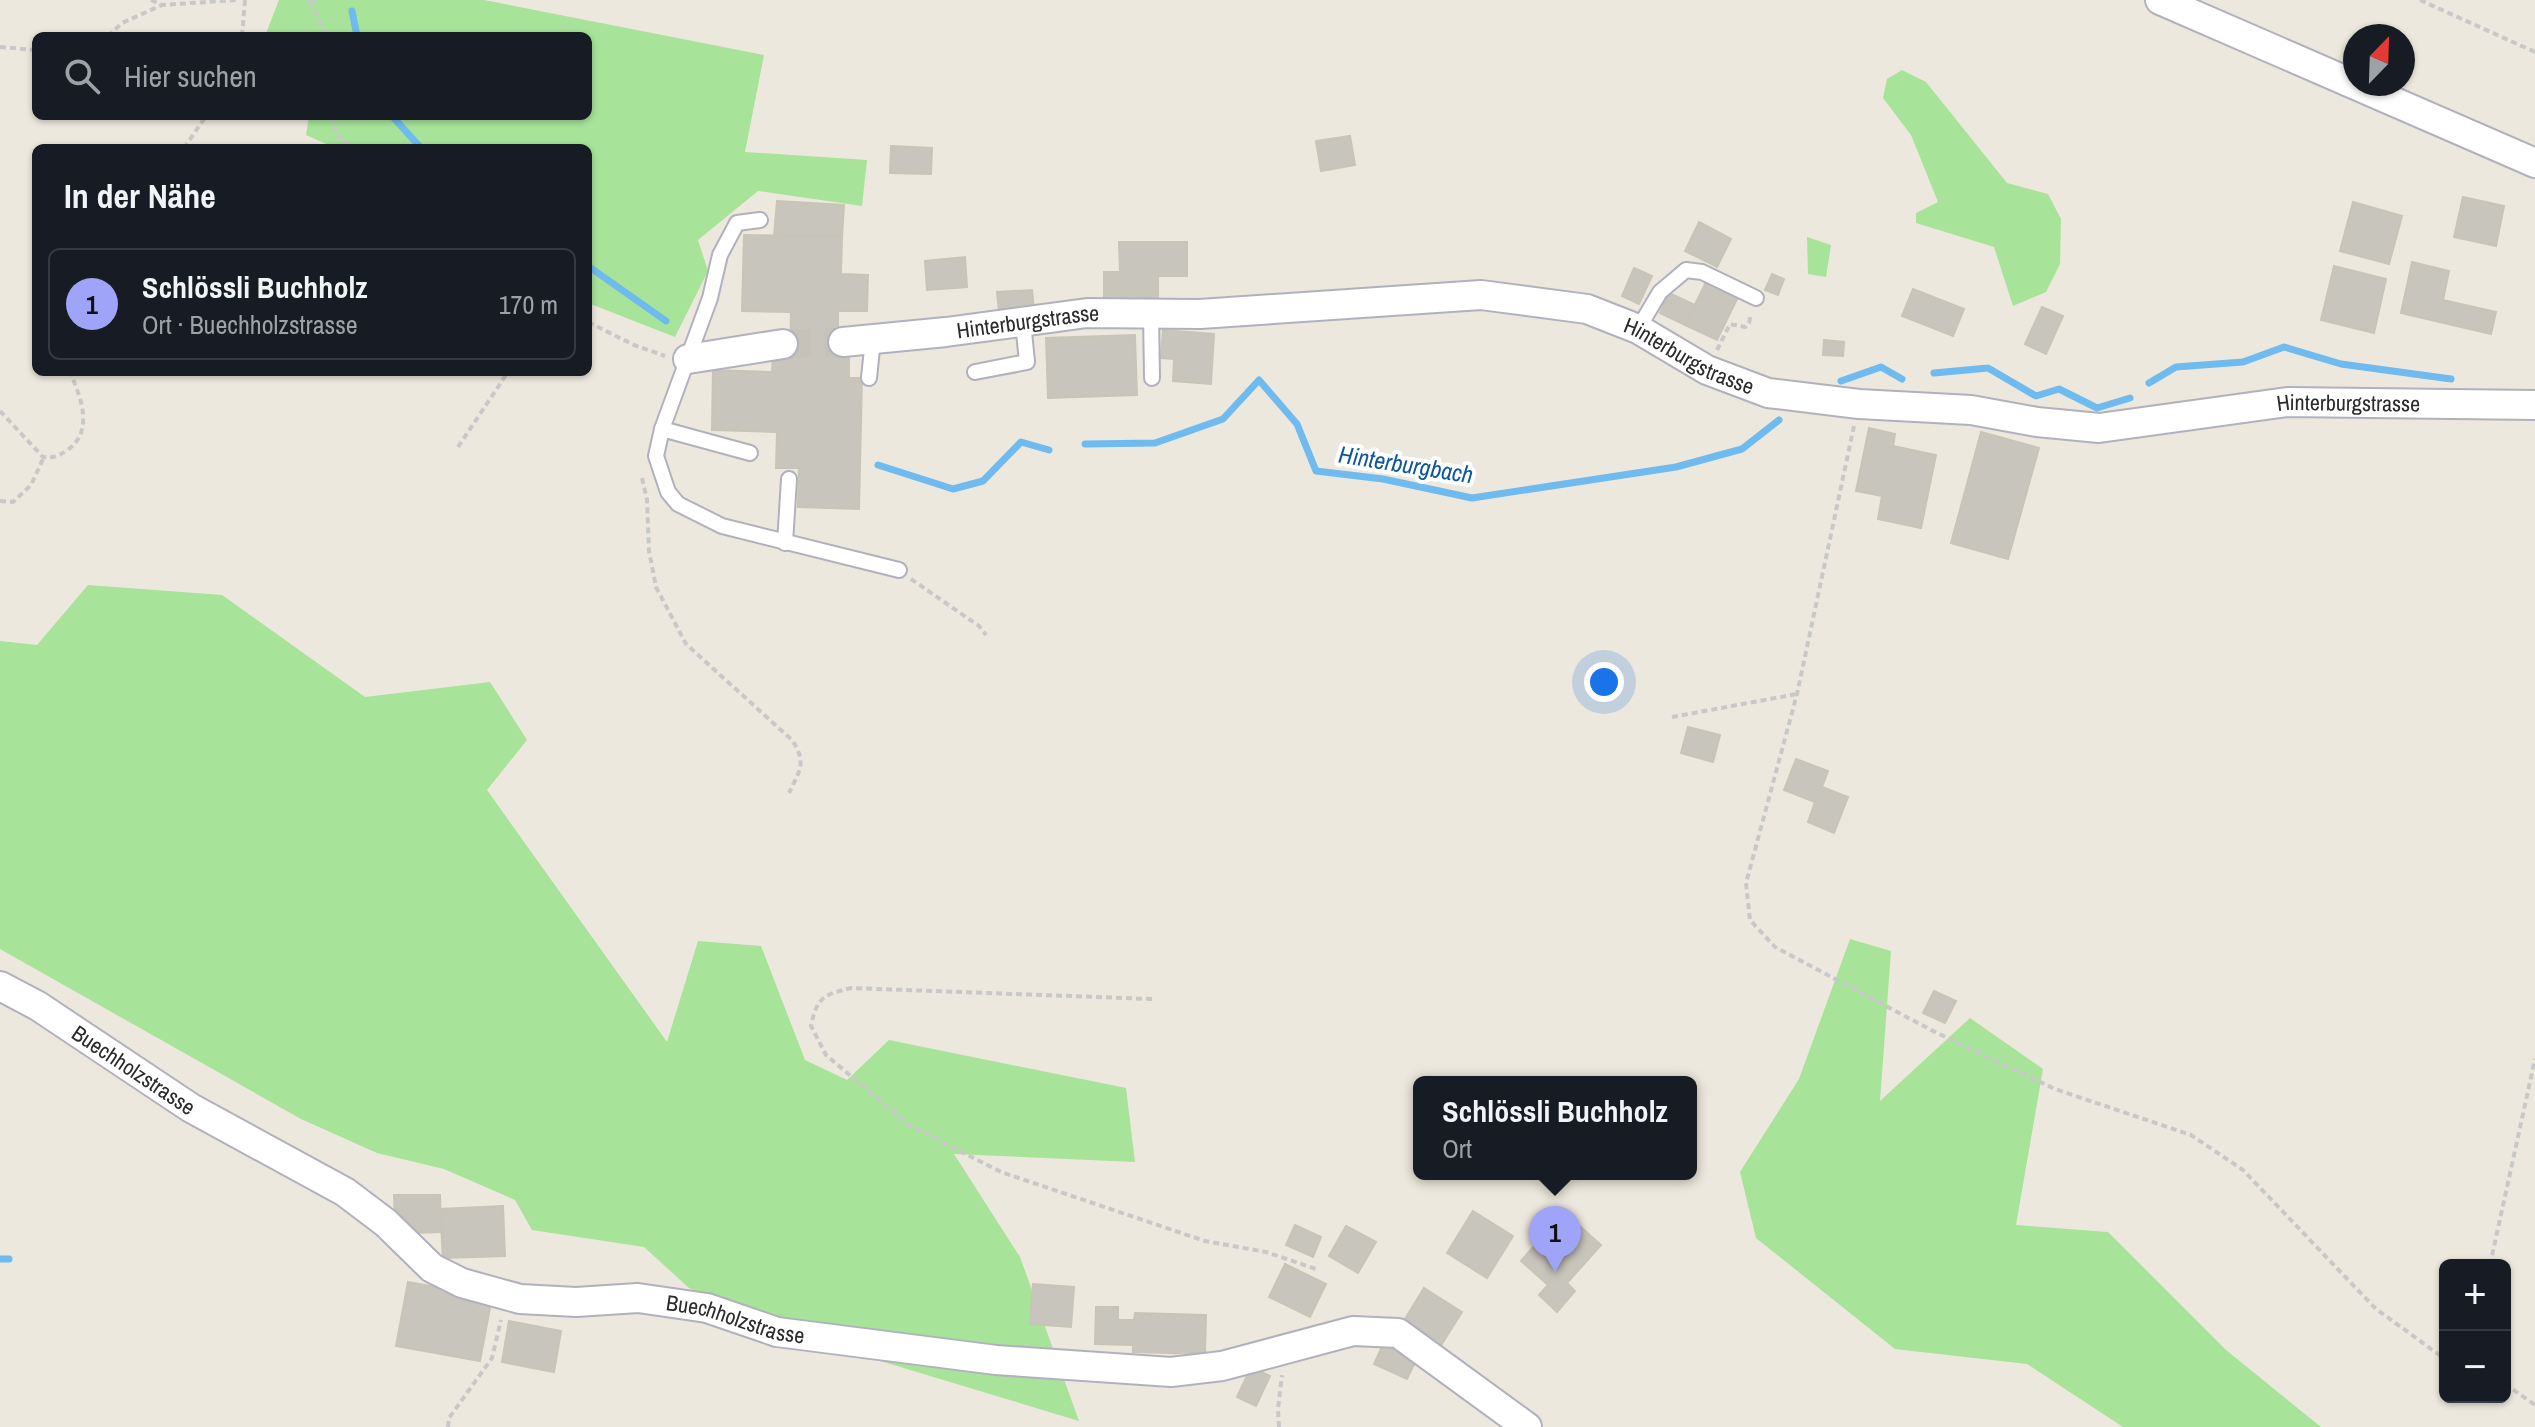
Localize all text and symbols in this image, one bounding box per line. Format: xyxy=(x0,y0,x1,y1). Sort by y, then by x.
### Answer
north arrow xyxy=(2343,24,2415,96)
search box xyxy=(32,32,592,120)
icon: search xyxy=(60,54,104,98)
text: Hier suchen xyxy=(124,56,257,96)
text: In der Nähe xyxy=(64,173,216,219)
text: Schlössli Buchholz xyxy=(142,267,368,307)
text: 1 xyxy=(86,287,98,322)
text: 170 m xyxy=(499,287,558,322)
street label: Hinterburgstrasse xyxy=(955,298,1099,345)
text: Ort · Buechholzstrasse xyxy=(142,307,358,342)
street label: Hinterburgstrasse xyxy=(1620,310,1759,401)
street label: Hinterburgstrasse xyxy=(2275,387,2420,419)
water label: Hinterburgbach xyxy=(1337,438,1475,490)
your location xyxy=(1584,662,1624,702)
street label: Buechholzstrasse xyxy=(66,1018,201,1122)
popup xyxy=(1413,1076,1697,1180)
text: Schlössli Buchholz xyxy=(1442,1091,1668,1131)
text: Ort xyxy=(1442,1131,1472,1166)
pin: 1 xyxy=(1529,1206,1581,1272)
map controls xyxy=(2439,1259,2511,1403)
button: + xyxy=(2439,1259,2511,1331)
street label: Buechholzstrasse xyxy=(664,1287,806,1350)
button: − xyxy=(2439,1331,2511,1403)

